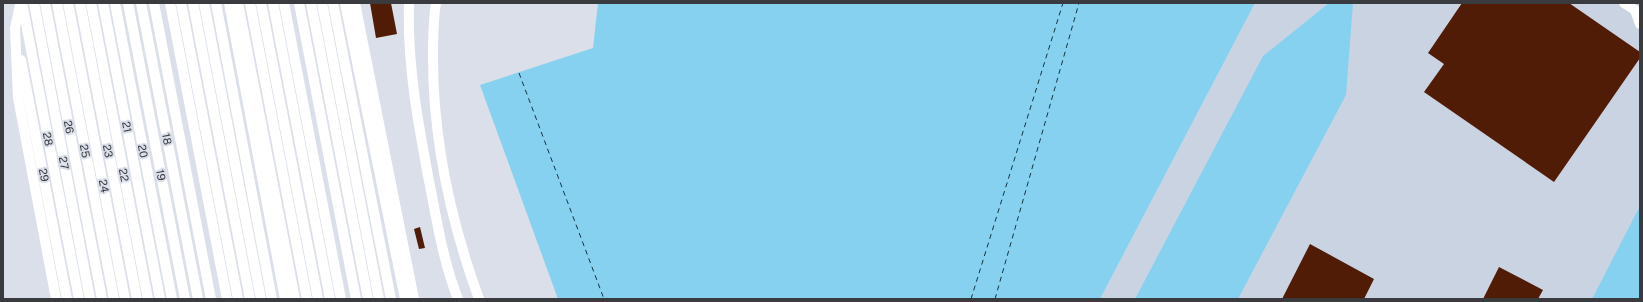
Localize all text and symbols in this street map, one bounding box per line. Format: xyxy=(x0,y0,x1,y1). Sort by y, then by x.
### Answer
street label: 26 xyxy=(62,119,76,135)
street label: 21 xyxy=(120,120,134,134)
street label: 28 xyxy=(41,131,55,147)
street label: 18 xyxy=(160,132,174,146)
street label: 25 xyxy=(78,143,92,159)
street label: 23 xyxy=(101,143,115,159)
street label: 20 xyxy=(136,143,150,159)
street label: 27 xyxy=(57,155,71,171)
street label: 29 xyxy=(37,167,51,183)
street label: 22 xyxy=(117,167,131,183)
street label: 19 xyxy=(154,168,168,182)
street label: 24 xyxy=(97,178,111,194)

